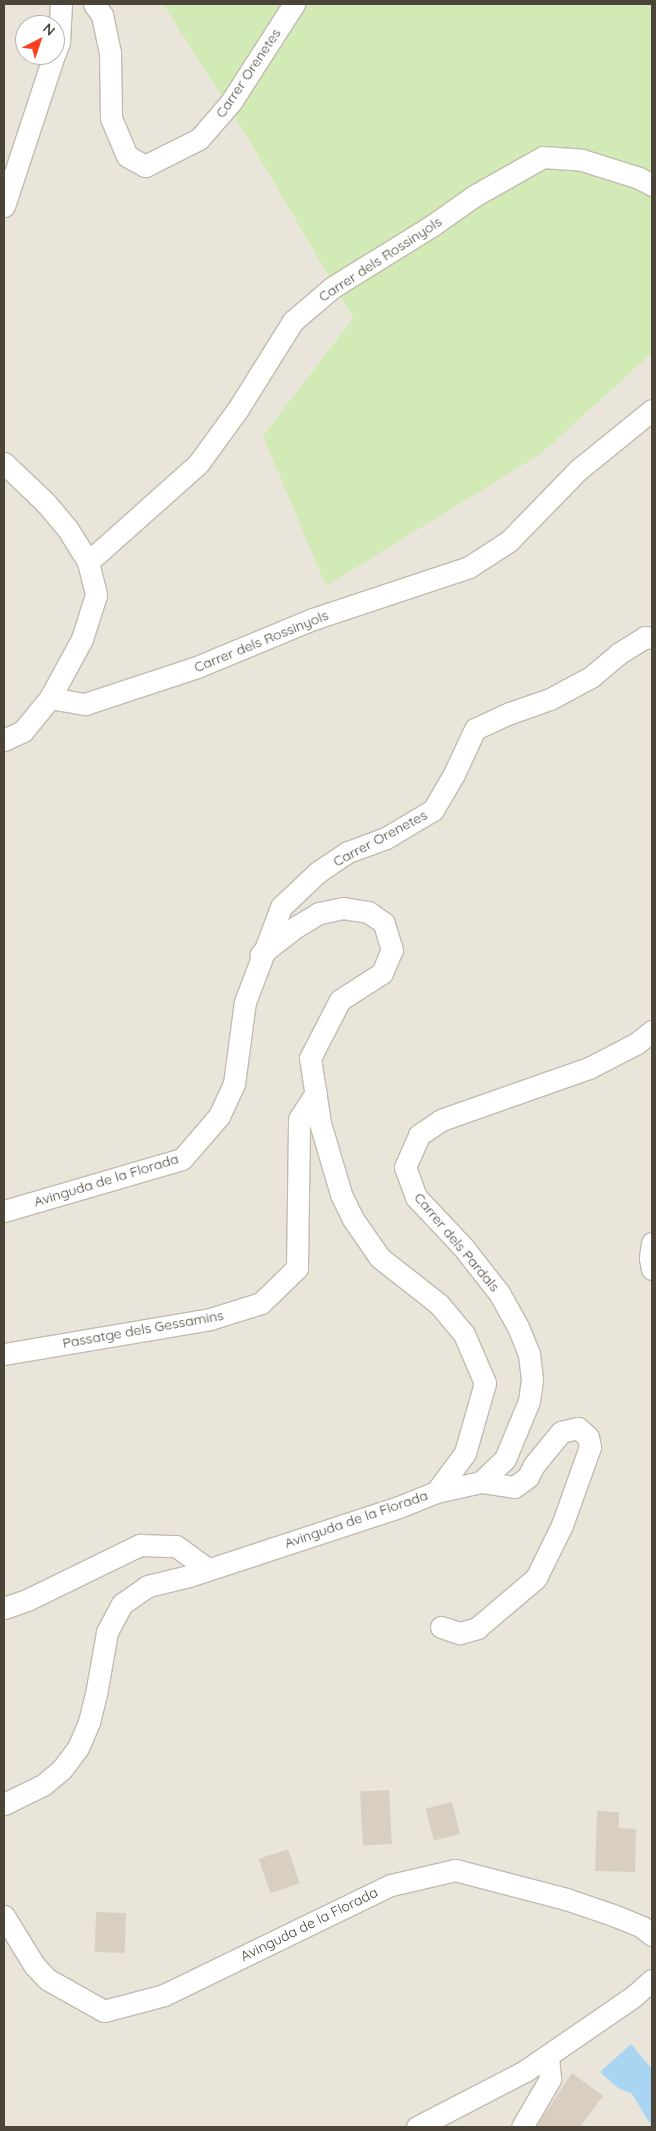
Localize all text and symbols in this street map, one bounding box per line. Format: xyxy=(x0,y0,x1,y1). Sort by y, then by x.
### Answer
north arrow xyxy=(15,15,65,65)
text: N xyxy=(39,19,59,40)
street label: Carrer Orenetes xyxy=(212,25,284,121)
street label: Carrer dels Rossinyols xyxy=(315,213,445,305)
street label: Carrer dels Rossinyols xyxy=(191,606,331,676)
street label: Carrer Orenetes xyxy=(330,806,430,870)
street label: Avinguda de la Florada xyxy=(32,1150,180,1210)
street label: Carrer dels Pardals xyxy=(411,1189,503,1295)
street label: Passatge dels Gessamins xyxy=(61,1307,225,1351)
street label: Avinguda de la Florada xyxy=(282,1487,430,1551)
street label: Avinguda de la Florada xyxy=(238,1883,380,1965)

